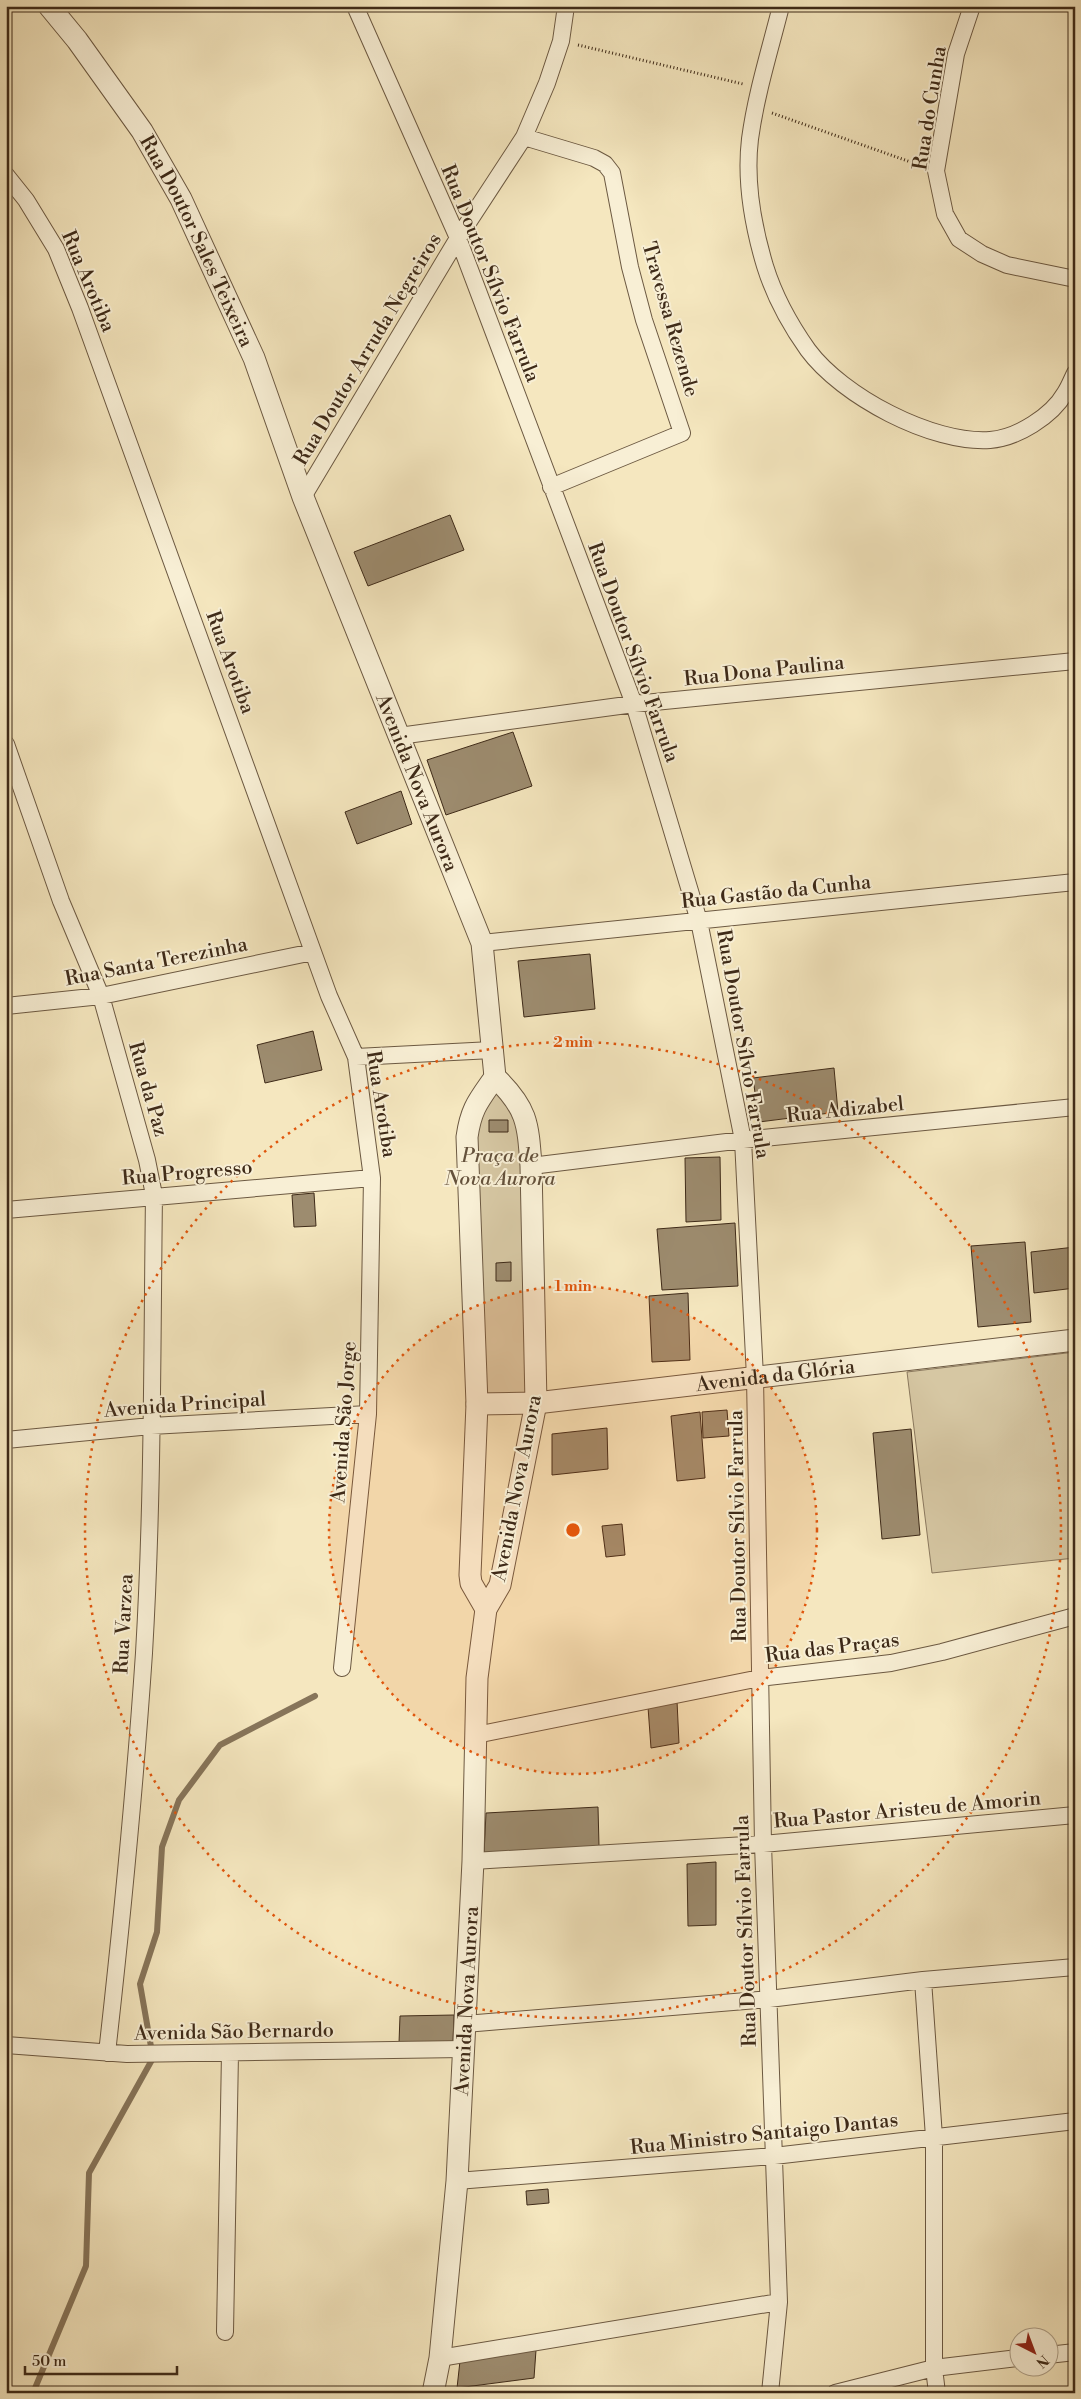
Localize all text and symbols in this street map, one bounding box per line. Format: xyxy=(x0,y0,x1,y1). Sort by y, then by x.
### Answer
street label: Rua do Cunha xyxy=(908,44,953,172)
street label: Rua Doutor Sales Teixeira xyxy=(133,131,259,352)
street label: Rua Doutor Sílvio Farrula xyxy=(435,161,545,387)
street label: Rua Arotiba xyxy=(55,227,121,337)
street label: Rua Doutor Arruda Negreiros xyxy=(289,229,448,470)
street label: Travessa Rezende xyxy=(635,239,704,400)
street label: Rua Doutor Sílvio Farrula xyxy=(581,539,684,767)
street label: Rua Arotiba xyxy=(199,608,260,718)
street label: Rua Dona Paulina xyxy=(683,651,846,692)
street label: Avenida Nova Aurora xyxy=(369,689,463,876)
street label: Rua Gastão da Cunha xyxy=(680,870,873,915)
street label: Rua Doutor Sílvio Farrula xyxy=(710,928,775,1162)
street label: Rua Santa Terezinha xyxy=(63,932,251,992)
text: 2 min xyxy=(553,1033,593,1052)
street label: Rua da Paz xyxy=(122,1039,173,1140)
street label: Rua Arotiba xyxy=(360,1049,401,1160)
street label: Rua Adizabel xyxy=(785,1092,905,1129)
park label: Praça de Nova Aurora xyxy=(444,1144,556,1192)
street label: Rua Progresso xyxy=(121,1155,253,1192)
text: 1 min xyxy=(554,1277,592,1296)
street label: Avenida São Jorge xyxy=(326,1340,363,1505)
street label: Avenida da Glória xyxy=(694,1355,857,1398)
street label: Avenida Principal xyxy=(102,1387,267,1424)
street label: Avenida Nova Aurora xyxy=(487,1392,548,1585)
street label: Rua Doutor Sílvio Farrula xyxy=(724,1409,753,1642)
centre of rings xyxy=(564,1521,582,1539)
street label: Rua Varzea xyxy=(109,1572,140,1675)
street label: Rua das Praças xyxy=(764,1628,901,1669)
street label: Rua Pastor Aristeu de Amorin xyxy=(772,1786,1042,1835)
street label: Rua Doutor Sílvio Farrula xyxy=(730,1814,763,2047)
street label: Avenida Nova Aurora xyxy=(450,1905,485,2097)
street label: Avenida São Bernardo xyxy=(133,2018,334,2047)
street label: Rua Ministro Santaigo Dantas xyxy=(629,2108,899,2161)
north arrow xyxy=(1008,2326,1058,2376)
scale bar xyxy=(25,2344,178,2376)
text: N xyxy=(1032,2351,1052,2371)
text: 50 m xyxy=(32,2352,66,2371)

